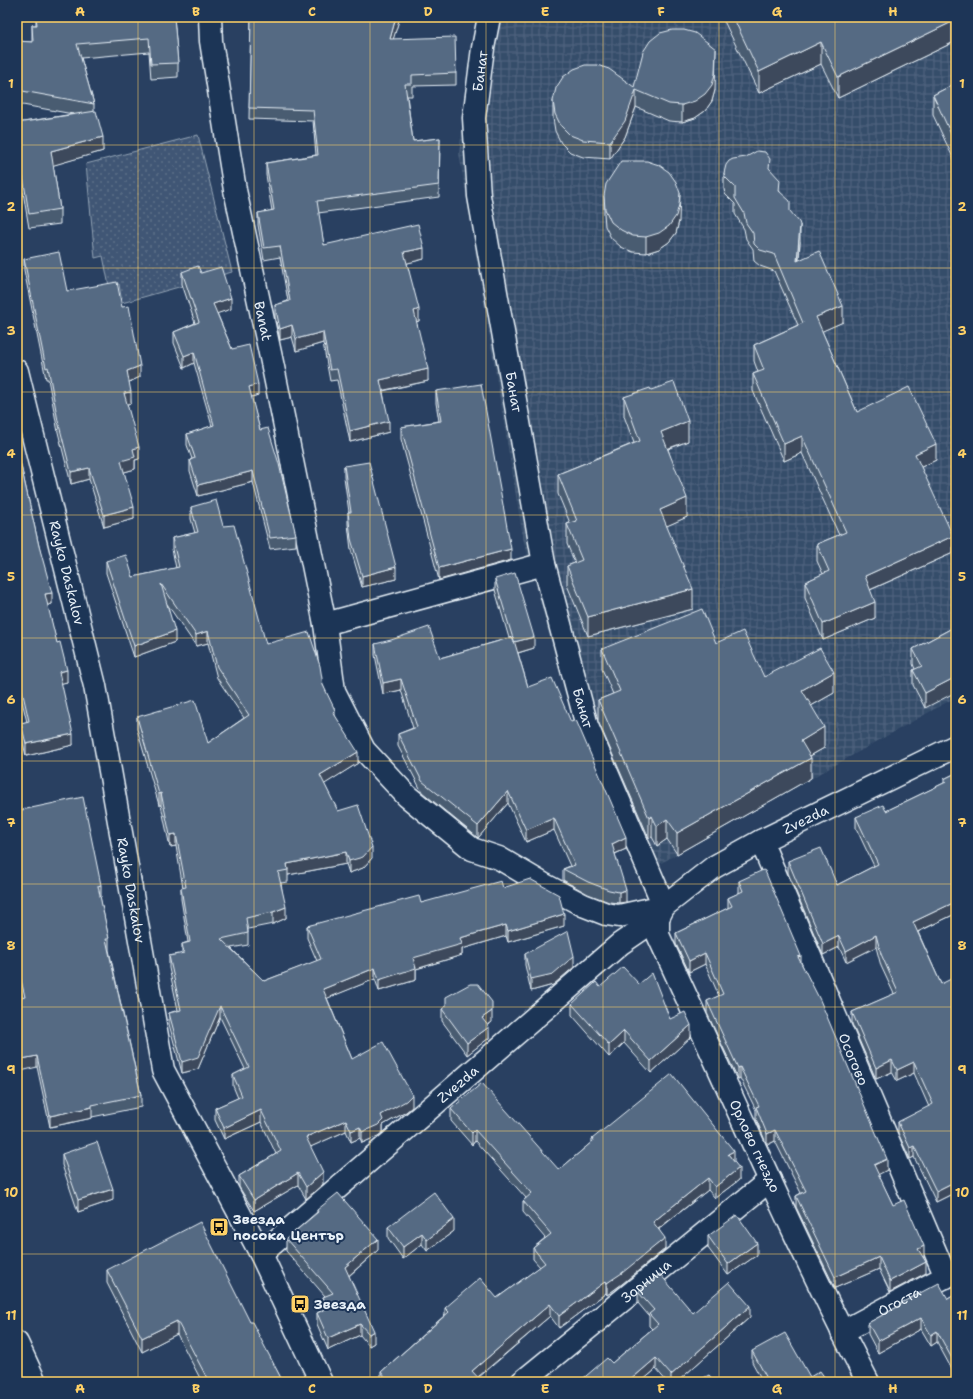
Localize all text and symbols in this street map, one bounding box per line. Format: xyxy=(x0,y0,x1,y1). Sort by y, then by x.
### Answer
text: A xyxy=(75,3,85,20)
text: B xyxy=(192,3,200,20)
text: C xyxy=(308,3,316,20)
text: D xyxy=(423,3,433,20)
text: E xyxy=(541,3,550,20)
text: F xyxy=(657,3,665,20)
text: G xyxy=(772,3,783,20)
text: H xyxy=(888,3,898,20)
street label: Банат xyxy=(468,49,492,93)
text: 1 xyxy=(8,75,14,92)
text: 1 xyxy=(959,75,965,92)
text: 2 xyxy=(6,198,16,215)
text: 2 xyxy=(957,198,967,215)
street label: Banat xyxy=(250,300,276,343)
text: 3 xyxy=(6,322,16,339)
text: 3 xyxy=(957,322,967,339)
street label: Банат xyxy=(502,370,527,415)
text: 4 xyxy=(6,445,16,462)
text: 4 xyxy=(957,445,967,462)
street label: Rayko Daskalov xyxy=(45,519,89,627)
text: 5 xyxy=(7,568,15,585)
text: 5 xyxy=(958,568,966,585)
street label: Банат xyxy=(569,686,598,731)
text: 6 xyxy=(6,691,16,708)
text: 6 xyxy=(957,691,967,708)
street label: Zvezda xyxy=(780,800,832,838)
text: 7 xyxy=(6,814,16,831)
text: 7 xyxy=(957,814,967,831)
street label: Rayko Daskalov xyxy=(113,836,149,945)
text: 8 xyxy=(6,937,16,954)
text: 8 xyxy=(957,937,967,954)
street label: Осогово xyxy=(834,1030,873,1088)
text: 9 xyxy=(6,1061,16,1078)
street label: Zvezda xyxy=(433,1061,482,1107)
text: 9 xyxy=(957,1061,967,1078)
street label: Орлово гнездо xyxy=(726,1097,784,1195)
text: 10 xyxy=(4,1184,18,1201)
text: 10 xyxy=(955,1184,969,1201)
place label: Звезда посока Център xyxy=(233,1210,344,1244)
bus stop icon: Звезда посока Център xyxy=(208,1216,230,1238)
street label: Зорница xyxy=(617,1255,675,1307)
street label: Огоста xyxy=(875,1282,924,1320)
bus stop icon: Звезда xyxy=(289,1293,311,1315)
place label: Звезда xyxy=(314,1295,366,1313)
text: 11 xyxy=(5,1307,17,1324)
text: 11 xyxy=(956,1307,968,1324)
text: A xyxy=(75,1380,85,1397)
text: B xyxy=(192,1380,200,1397)
text: C xyxy=(308,1380,316,1397)
text: D xyxy=(423,1380,433,1397)
text: E xyxy=(541,1380,550,1397)
text: F xyxy=(657,1380,665,1397)
text: G xyxy=(772,1380,783,1397)
text: H xyxy=(888,1380,898,1397)

